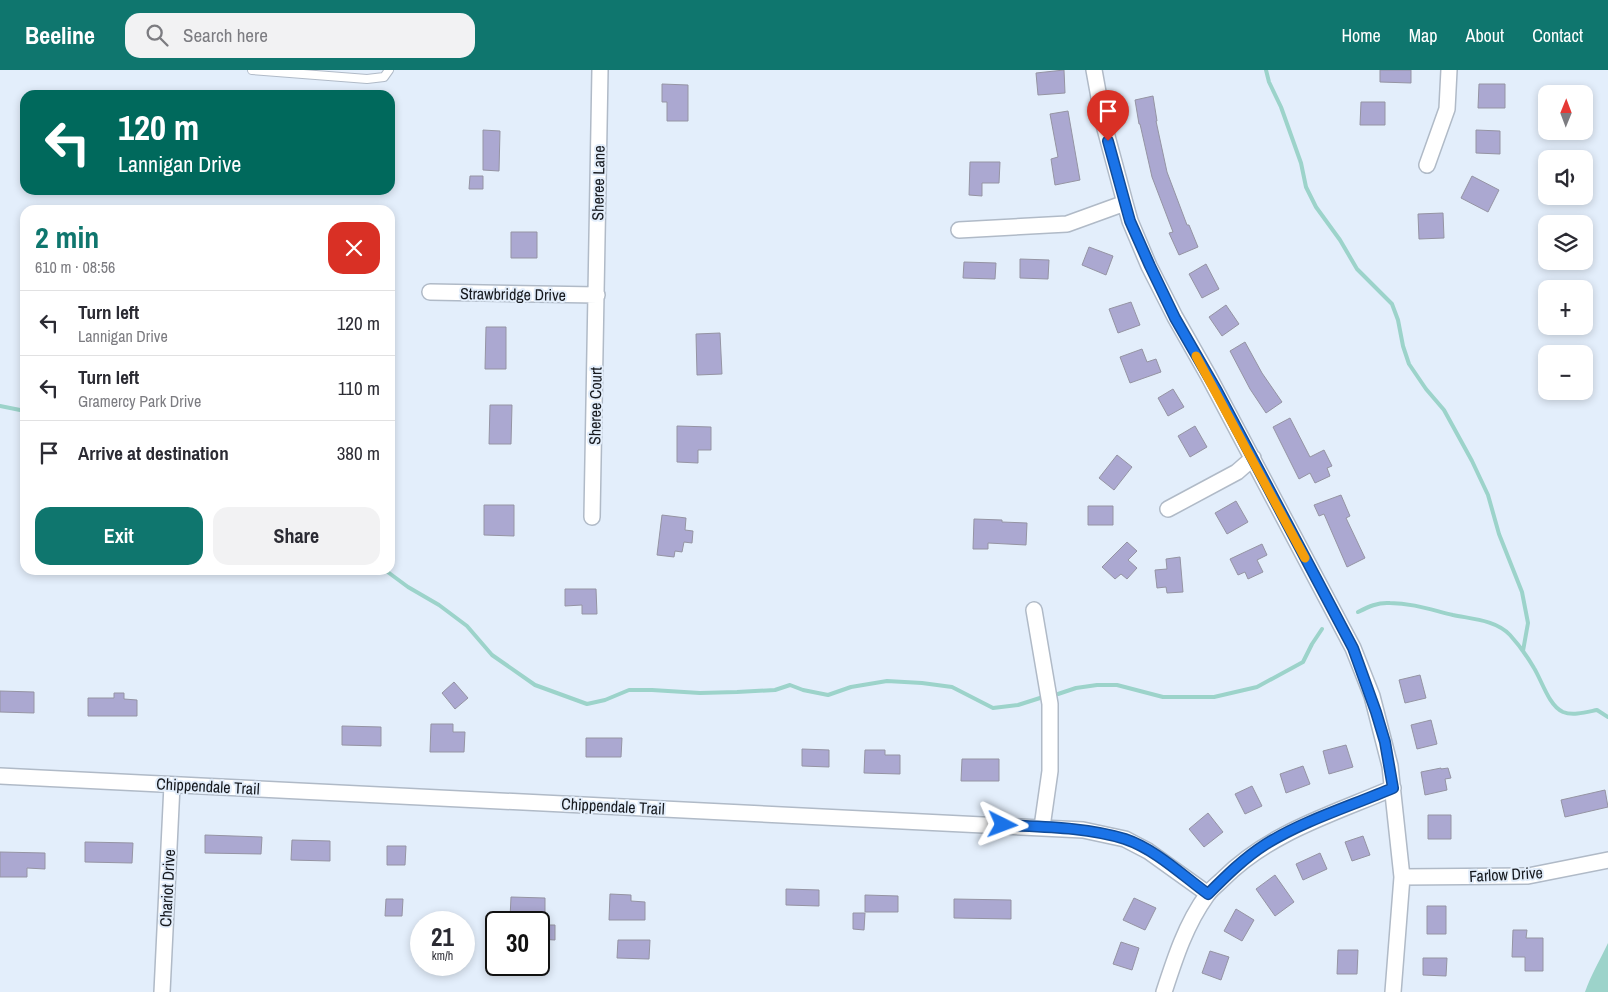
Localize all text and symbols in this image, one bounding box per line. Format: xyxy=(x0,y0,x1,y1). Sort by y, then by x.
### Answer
search box xyxy=(125,13,475,58)
text: Beeline xyxy=(25,19,95,51)
icon: search xyxy=(143,21,171,49)
text: Search here xyxy=(183,22,268,48)
text: Home xyxy=(1341,23,1381,48)
text: Map xyxy=(1409,23,1438,48)
text: About xyxy=(1466,23,1504,48)
text: Contact xyxy=(1532,23,1583,48)
north arrow xyxy=(1538,85,1592,140)
map controls xyxy=(1538,85,1593,400)
pin xyxy=(1087,90,1129,141)
icon: arrive xyxy=(1094,97,1122,125)
text: 120 m xyxy=(118,104,199,151)
icon: left xyxy=(35,110,100,175)
street label: Sheree Lane xyxy=(586,145,610,221)
text: Lannigan Drive xyxy=(118,149,241,179)
button: sound xyxy=(1538,150,1593,205)
button: layers xyxy=(1538,215,1593,270)
text: 2 min xyxy=(35,217,99,257)
button: close xyxy=(328,222,380,274)
text: 610 m · 08:56 xyxy=(35,256,115,278)
button: + xyxy=(1538,280,1593,335)
street label: Strawbridge Drive xyxy=(460,282,566,306)
text: Turn left xyxy=(78,299,139,325)
icon: left xyxy=(35,309,63,337)
text: 120 m xyxy=(337,310,380,336)
text: Lannigan Drive xyxy=(78,325,168,347)
button: − xyxy=(1538,345,1593,400)
text: Turn left xyxy=(78,364,139,390)
street label: Sheree Court xyxy=(583,366,607,445)
icon: left xyxy=(35,374,63,402)
text: 110 m xyxy=(338,375,380,401)
text: Gramercy Park Drive xyxy=(78,390,201,412)
icon: arrive xyxy=(35,439,63,467)
text: Arrive at destination xyxy=(78,440,229,466)
text: 380 m xyxy=(337,440,380,466)
button: Exit xyxy=(35,507,203,565)
button: Share xyxy=(213,507,380,565)
street label: Chippendale Trail xyxy=(156,772,260,800)
street label: Chippendale Trail xyxy=(561,792,665,820)
position arrow xyxy=(976,798,1028,850)
street label: Chariot Drive xyxy=(154,848,180,928)
street label: Farlow Drive xyxy=(1469,861,1543,887)
speed limit sign: 30 xyxy=(485,911,550,976)
text: 21 xyxy=(431,920,454,954)
text: km/h xyxy=(432,948,453,964)

